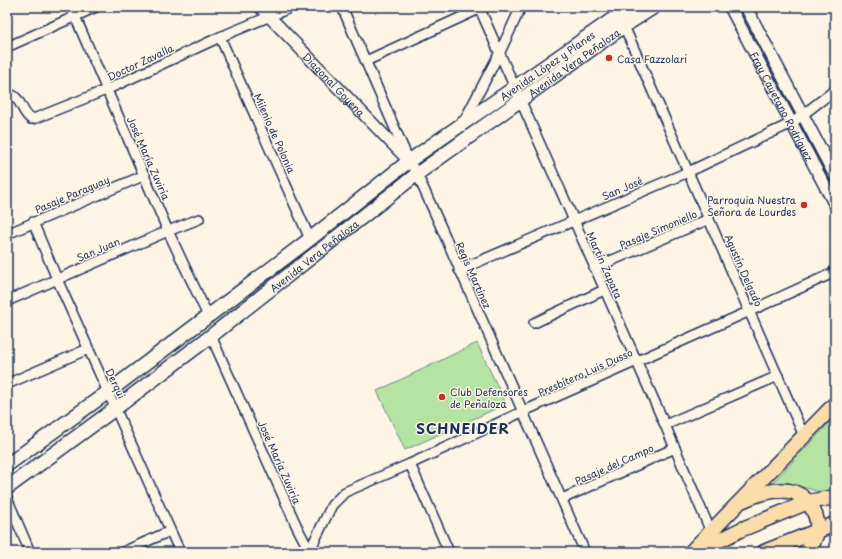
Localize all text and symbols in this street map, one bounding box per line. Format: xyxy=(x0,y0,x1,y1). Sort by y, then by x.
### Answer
street label: Avenida Vera Peñaloza xyxy=(525,24,623,100)
street label: Avenida López y Planes xyxy=(496,26,598,103)
street label: Doctor Zavalla xyxy=(104,40,176,84)
street label: Diagonal Goyena xyxy=(300,49,369,120)
street label: Fray Cayetano Rodríguez xyxy=(747,49,818,163)
place label: Casa Fazzolari xyxy=(617,51,687,66)
marker: Casa Fazzolari xyxy=(604,53,614,63)
street label: Milenio de Polonia xyxy=(251,91,300,176)
street label: José María Zuviría xyxy=(124,114,174,203)
street label: Pasaje Paraguay xyxy=(32,171,112,217)
street label: San José xyxy=(599,173,645,203)
place label: Parroquia Nuestra Señora de Lourdes xyxy=(707,192,797,219)
marker: Parroquia Nuestra Señora de Lourdes xyxy=(799,200,809,210)
street label: Pasaje Simoniello xyxy=(617,206,700,252)
street label: Avenida Vera Peñaloza xyxy=(266,215,362,295)
street label: Martín Zapata xyxy=(584,229,627,302)
street label: Agustín Delgado xyxy=(721,232,767,309)
street label: San Juan xyxy=(74,233,122,265)
street label: Regis Martínez xyxy=(453,239,495,311)
street label: Presbítero Luis Dusso xyxy=(535,344,635,400)
street label: Derqui xyxy=(102,365,130,401)
place label: Club Defensores de Peñaloza xyxy=(450,384,528,411)
marker: Club Defensores de Peñaloza xyxy=(437,392,447,402)
street label: José María Zuviría xyxy=(255,418,305,507)
district label: SCHNEIDER xyxy=(416,418,510,439)
street label: Pasaje del Campo xyxy=(572,440,656,488)

